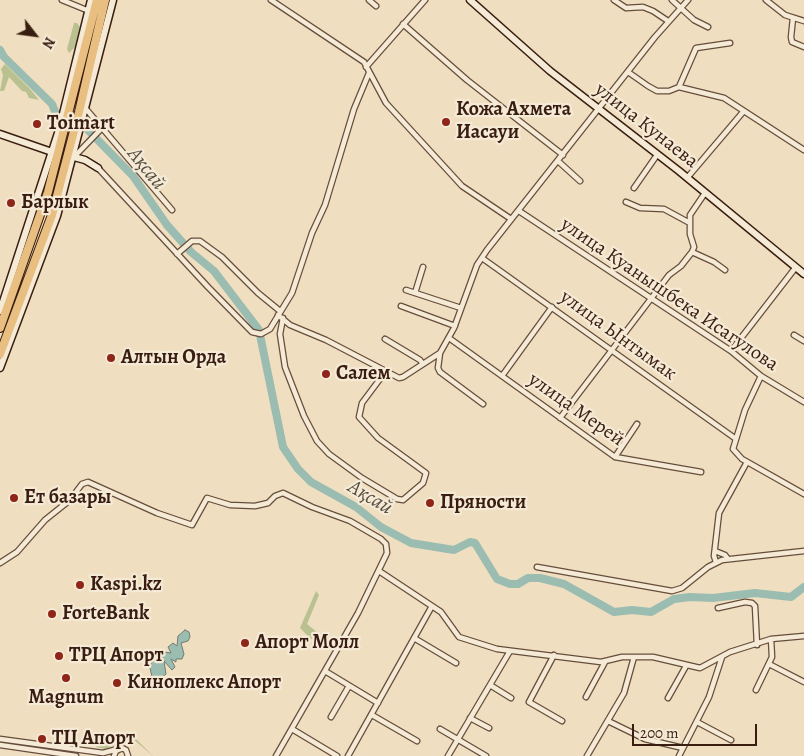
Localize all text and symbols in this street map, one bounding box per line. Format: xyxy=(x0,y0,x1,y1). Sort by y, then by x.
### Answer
north arrow xyxy=(10,10,60,60)
text: N xyxy=(38,34,59,52)
street label: улица Кунаева xyxy=(589,78,703,174)
place label: Кожа Ахмета Иасауи xyxy=(456,98,571,145)
place label: Toimart xyxy=(47,112,115,136)
marker: Кожа Ахмета Иасауи xyxy=(440,116,452,128)
marker: Toimart xyxy=(31,118,43,130)
water label: Ақсай xyxy=(121,142,171,196)
place label: Барлык xyxy=(21,191,89,215)
marker: Барлык xyxy=(5,197,17,209)
street label: улица Куанышбека Исагулова xyxy=(555,213,783,377)
street label: улица Ынтымак xyxy=(555,286,681,386)
place label: Алтын Орда xyxy=(121,346,226,370)
marker: Алтын Орда xyxy=(105,352,117,364)
place label: Салем xyxy=(336,362,391,386)
marker: Салем xyxy=(320,368,332,380)
street label: улица Мерей xyxy=(523,368,629,452)
water label: Ақсай xyxy=(343,475,397,521)
place label: Ет базары xyxy=(24,486,111,510)
place label: Пряности xyxy=(440,491,526,515)
marker: Ет базары xyxy=(8,492,20,504)
marker: Пряности xyxy=(424,497,436,509)
place label: Kaspi.kz xyxy=(90,573,162,597)
marker: Kaspi.kz xyxy=(74,579,86,591)
place label: ForteBank xyxy=(62,602,149,626)
marker: ForteBank xyxy=(46,608,58,620)
place label: Апорт Молл xyxy=(255,631,359,655)
marker: Апорт Молл xyxy=(239,637,251,649)
place label: ТРЦ Апорт xyxy=(69,644,164,668)
marker: ТРЦ Апорт xyxy=(53,650,65,662)
place label: Киноплекс Апорт xyxy=(127,671,281,695)
marker: Magnum xyxy=(60,672,72,684)
marker: Киноплекс Апорт xyxy=(111,677,123,689)
place label: Magnum xyxy=(28,686,104,710)
scale bar xyxy=(634,714,759,746)
text: 200 m xyxy=(640,723,679,743)
place label: ТЦ Апорт xyxy=(52,727,135,751)
marker: ТЦ Апорт xyxy=(36,733,48,745)

